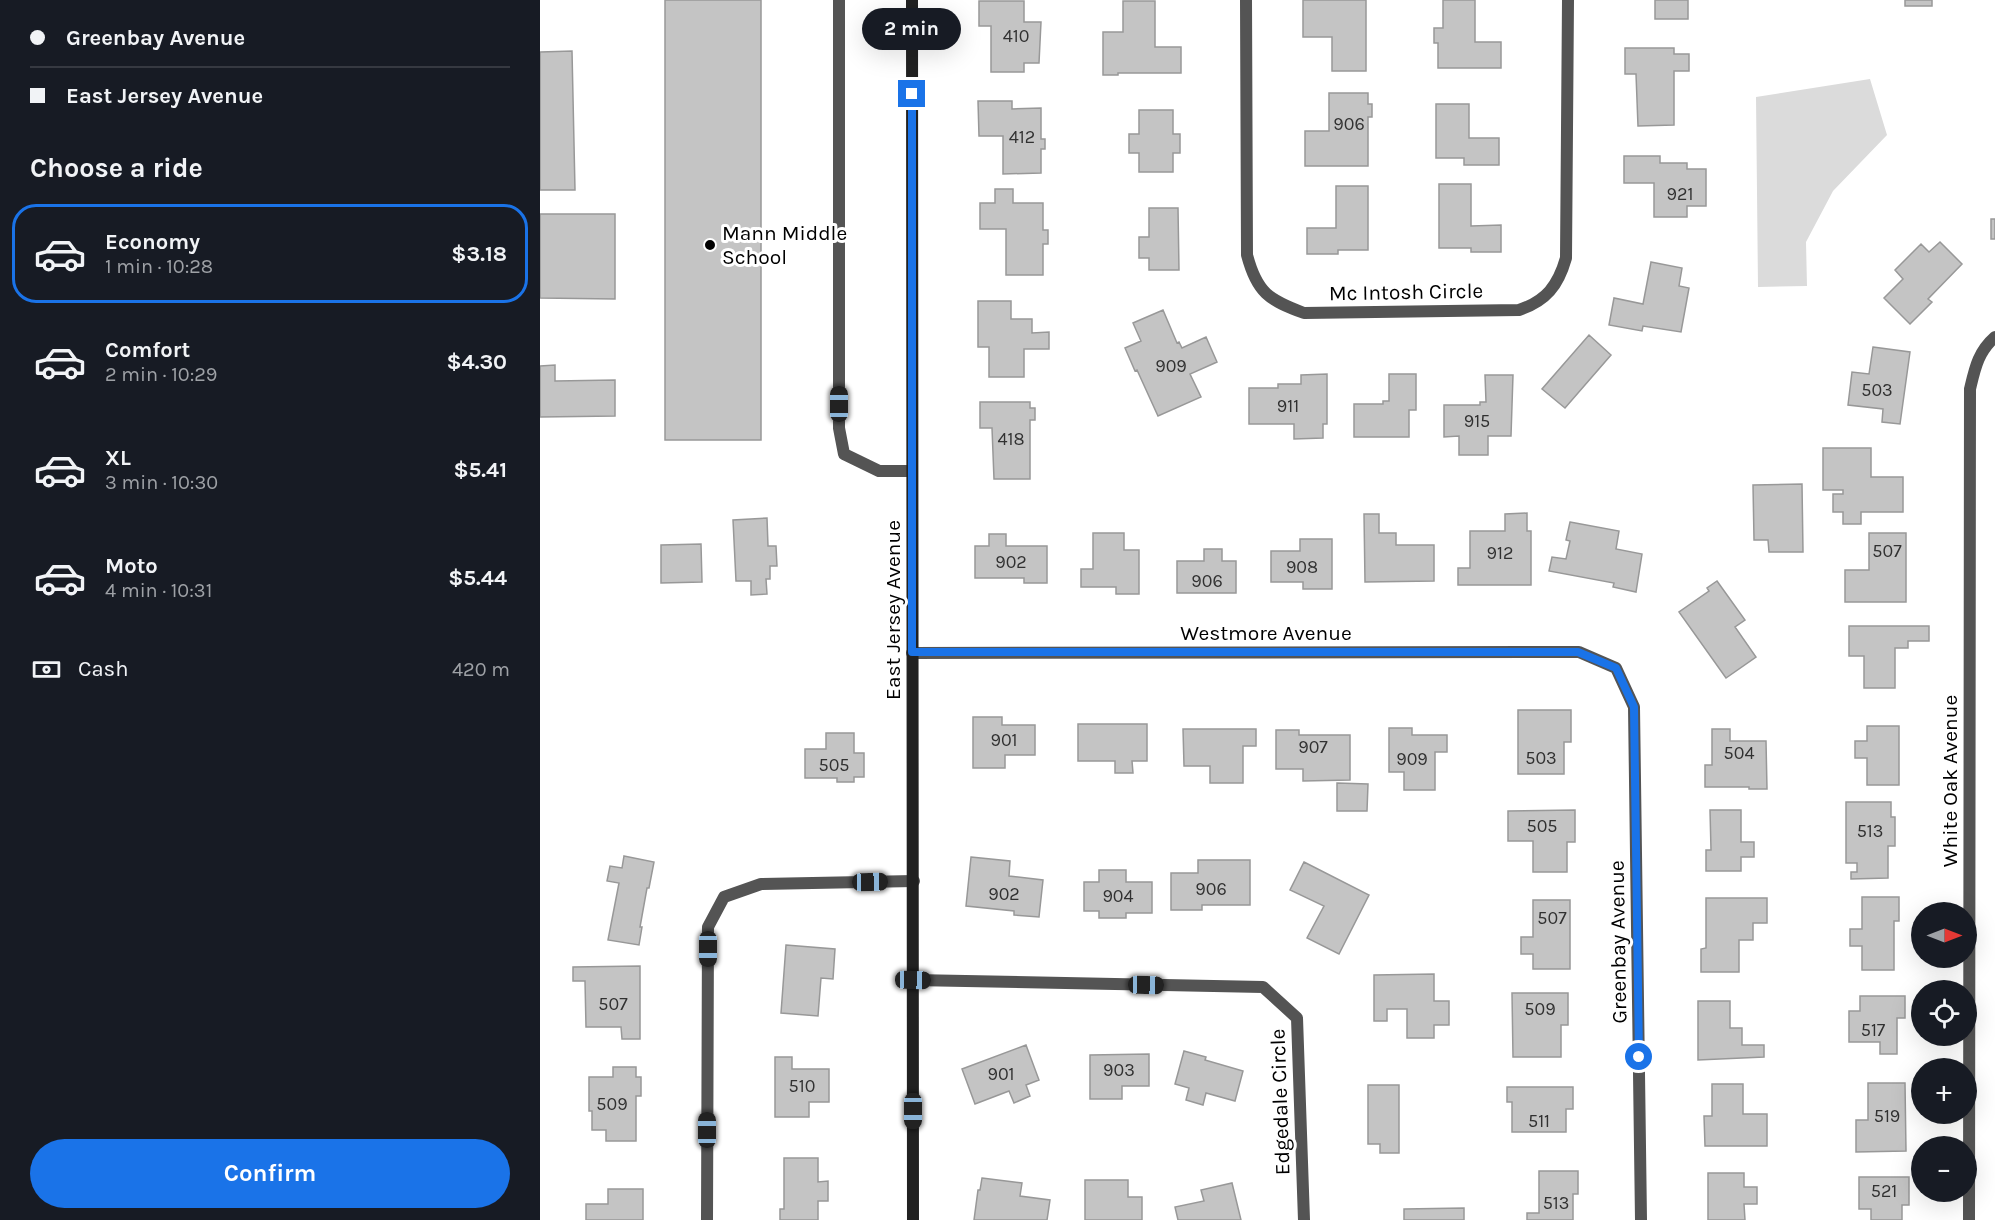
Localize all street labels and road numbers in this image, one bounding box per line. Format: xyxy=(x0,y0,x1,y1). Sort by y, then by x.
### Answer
street label: Mc Intosh Circle xyxy=(1329,279,1483,305)
street label: East Jersey Avenue xyxy=(881,520,905,700)
street label: Westmore Avenue xyxy=(1180,621,1352,645)
street label: White Oak Avenue xyxy=(1938,695,1962,867)
street label: Greenbay Avenue xyxy=(1605,860,1631,1024)
street label: Edgedale Circle xyxy=(1265,1028,1295,1176)

